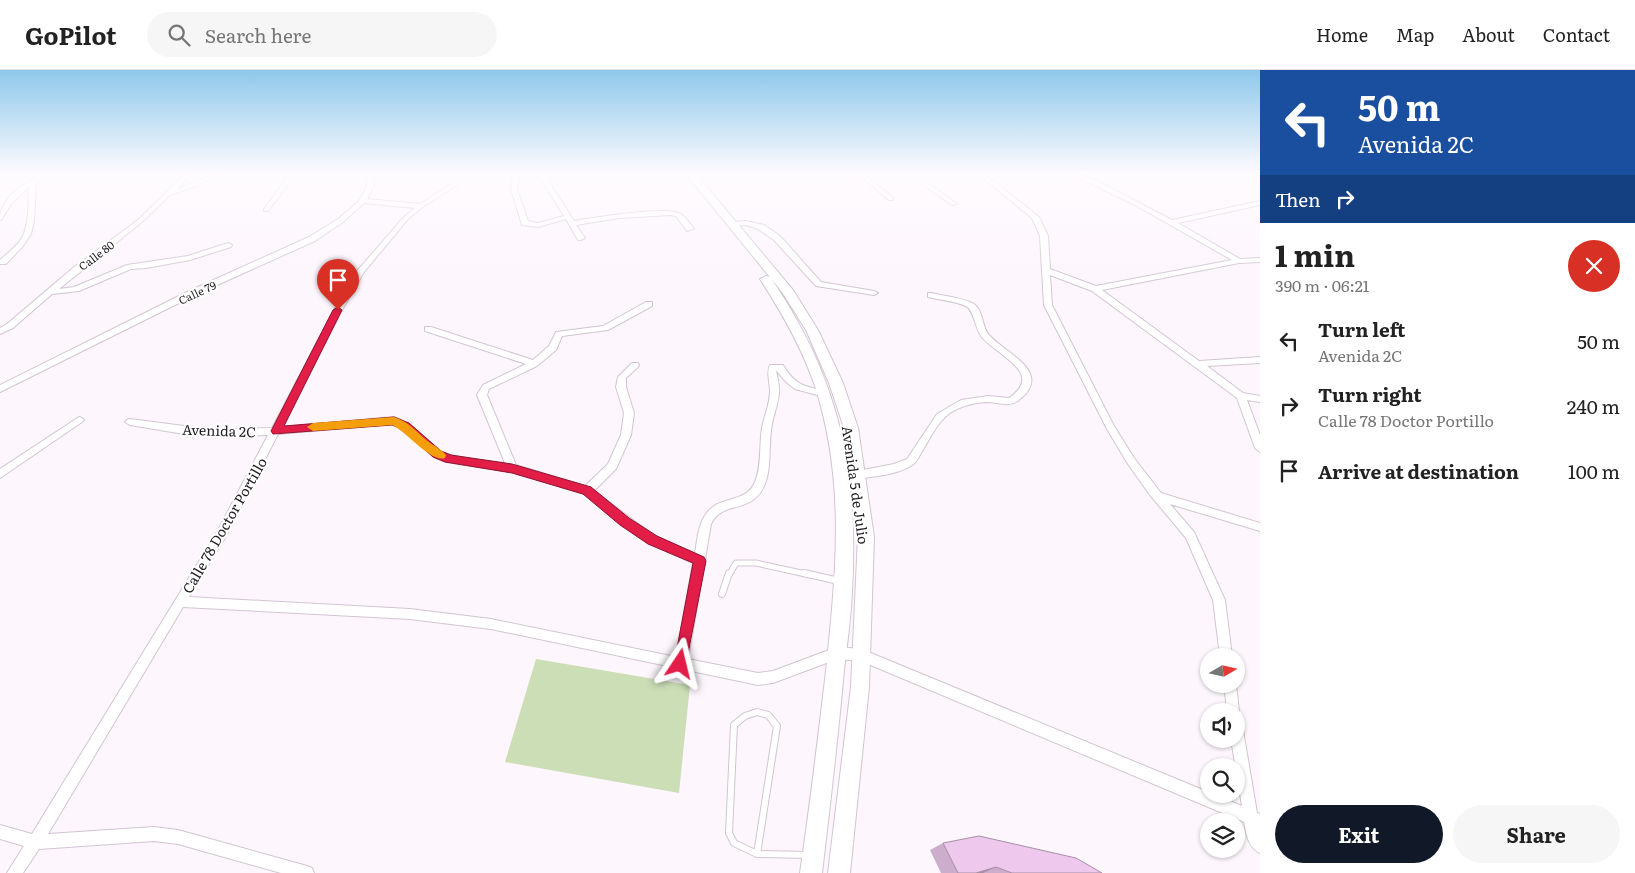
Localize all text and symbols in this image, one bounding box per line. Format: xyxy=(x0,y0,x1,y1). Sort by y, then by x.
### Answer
search box xyxy=(147,12,497,57)
text: GoPilot xyxy=(25,17,117,52)
icon: search xyxy=(165,21,193,49)
text: Search here xyxy=(205,21,311,49)
text: Home xyxy=(1316,21,1368,48)
text: Map xyxy=(1396,21,1434,48)
text: About xyxy=(1462,21,1515,48)
text: Contact xyxy=(1543,21,1610,48)
text: 50 m xyxy=(1358,80,1441,132)
icon: left xyxy=(1275,90,1340,155)
text: Avenida 2C xyxy=(1358,127,1474,160)
text: Then xyxy=(1275,185,1321,213)
icon: right xyxy=(1331,185,1359,213)
text: 1 min xyxy=(1275,232,1355,276)
street label: Calle 80 xyxy=(75,236,117,274)
button: close xyxy=(1568,240,1620,292)
pin xyxy=(317,259,359,310)
icon: arrive xyxy=(324,266,352,294)
text: 390 m · 06:21 xyxy=(1275,273,1369,297)
street label: Calle 79 xyxy=(175,276,219,308)
text: Turn left xyxy=(1318,315,1405,343)
icon: left xyxy=(1275,327,1303,355)
text: 50 m xyxy=(1577,327,1620,355)
text: Avenida 2C xyxy=(1318,343,1402,367)
text: Turn right xyxy=(1318,380,1422,408)
icon: right xyxy=(1275,392,1303,420)
text: 240 m xyxy=(1567,392,1620,420)
text: Calle 78 Doctor Portillo xyxy=(1318,408,1494,432)
street label: Avenida 2C xyxy=(182,419,256,441)
street label: Avenida 5 de Julio xyxy=(838,425,874,545)
street label: Calle 78 Doctor Portillo xyxy=(177,453,271,597)
icon: arrive xyxy=(1275,457,1303,485)
text: Arrive at destination xyxy=(1318,457,1519,485)
text: 100 m xyxy=(1568,457,1620,485)
position arrow xyxy=(653,637,705,689)
north arrow xyxy=(1200,648,1245,692)
map controls xyxy=(1200,648,1245,858)
button: sound xyxy=(1200,703,1245,748)
button: search xyxy=(1200,758,1245,803)
button: Exit xyxy=(1275,805,1443,863)
button: Share xyxy=(1453,805,1620,863)
button: layers xyxy=(1200,813,1245,858)

